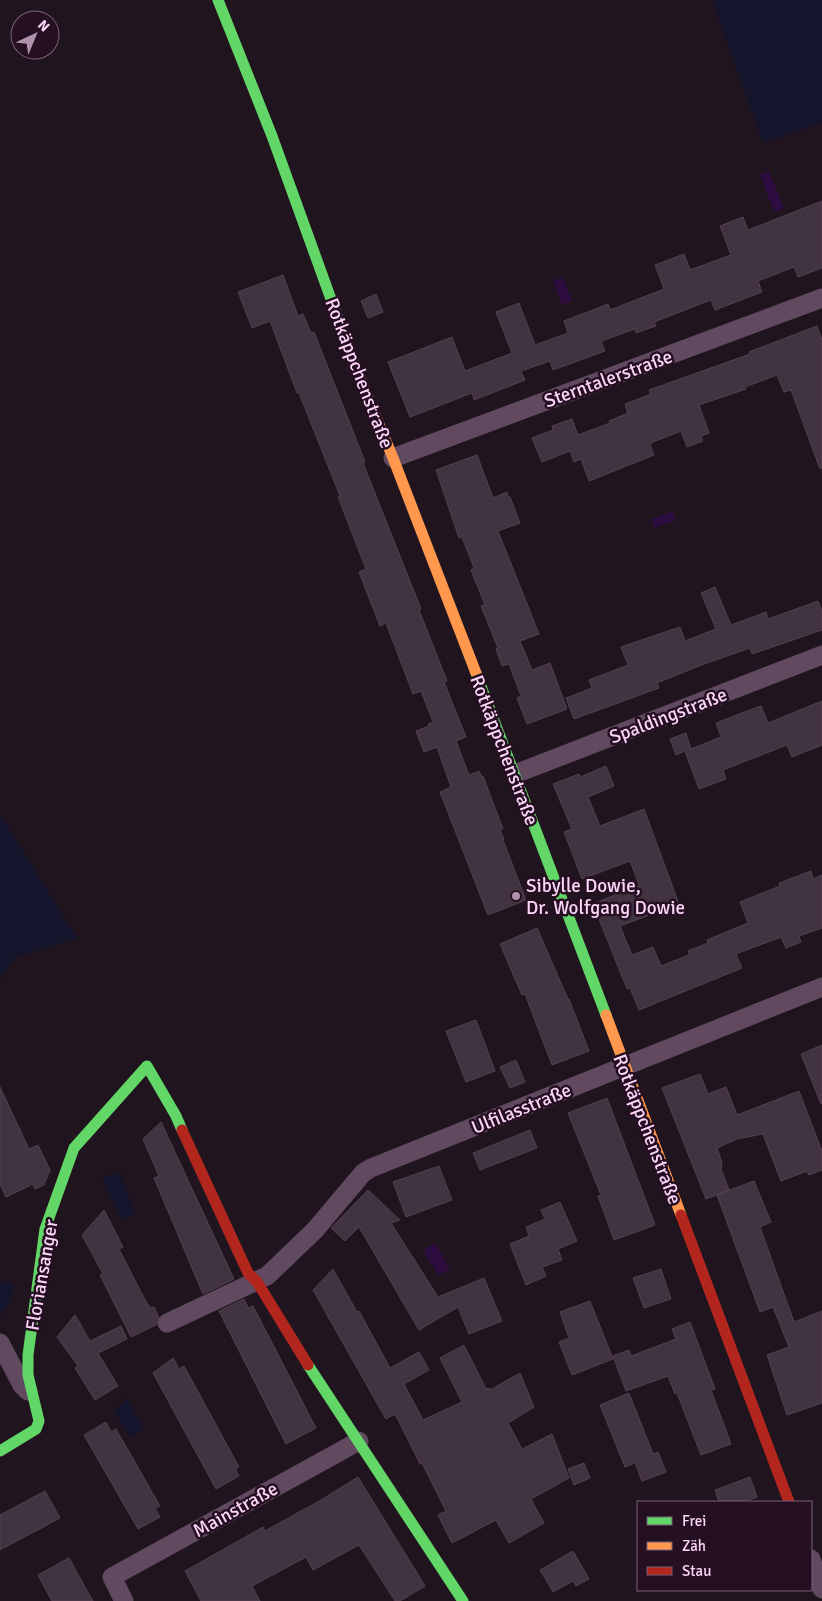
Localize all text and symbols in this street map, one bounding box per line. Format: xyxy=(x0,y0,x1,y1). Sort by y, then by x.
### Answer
north arrow xyxy=(10,10,60,60)
text: N xyxy=(34,17,53,36)
street label: Rotkäppchenstraße xyxy=(319,295,399,452)
street label: Sterntalerstraße xyxy=(541,345,676,413)
street label: Rotkäppchenstraße xyxy=(464,672,544,829)
street label: Spaldingstraße xyxy=(606,682,731,749)
place label: Sibylle Dowie, Dr. Wolfgang Dowie xyxy=(526,874,685,920)
marker: Sibylle Dowie, Dr. Wolfgang Dowie xyxy=(510,890,522,902)
street label: Rotkäppchenstraße xyxy=(607,1051,687,1208)
street label: Ulfilasstraße xyxy=(468,1078,575,1140)
street label: Floriansanger xyxy=(20,1218,64,1333)
street label: Mainstraße xyxy=(189,1477,282,1543)
legend xyxy=(637,1501,812,1591)
text: Frei xyxy=(682,1512,706,1530)
text: Zäh xyxy=(682,1537,706,1555)
text: Stau xyxy=(682,1562,711,1580)

